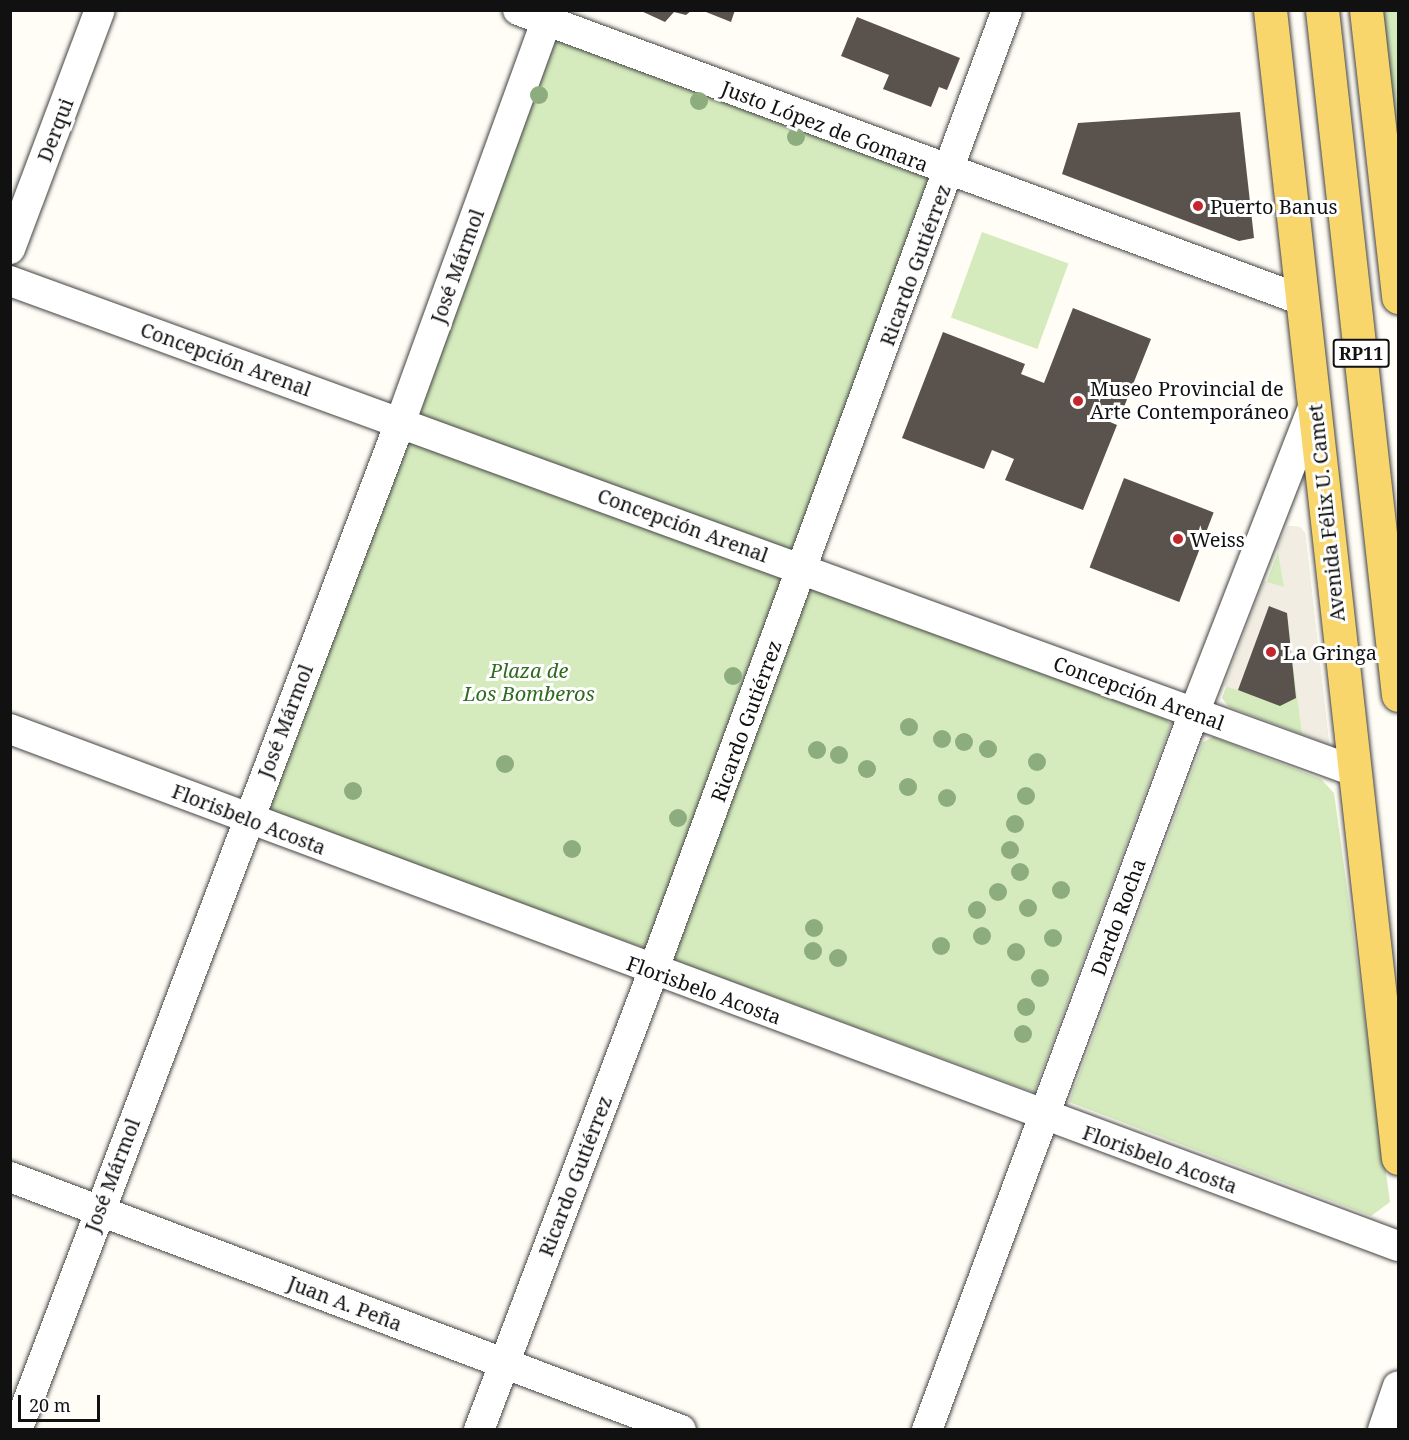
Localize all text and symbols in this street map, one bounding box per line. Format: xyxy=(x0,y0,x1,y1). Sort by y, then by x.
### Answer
street label: Justo López de Gomara xyxy=(718,75,932,177)
street label: Derqui xyxy=(32,95,78,165)
street label: Ricardo Gutiérrez xyxy=(875,181,955,349)
place label: Puerto Banus xyxy=(1210,194,1338,218)
marker: Puerto Banus xyxy=(1191,199,1205,213)
street label: José Mármol xyxy=(425,206,489,326)
street label: Concepción Arenal xyxy=(137,317,315,401)
road number: RP11 xyxy=(1332,338,1390,368)
place label: Museo Provincial de Arte Contemporáneo xyxy=(1090,377,1289,424)
marker: Museo Provincial de Arte Contemporáneo xyxy=(1071,394,1085,408)
street label: Avenida Félix U. Camet xyxy=(1303,403,1349,623)
street label: Concepción Arenal xyxy=(594,483,772,567)
place label: Weiss xyxy=(1190,527,1245,551)
marker: Weiss xyxy=(1171,532,1185,546)
street label: Ricardo Gutiérrez xyxy=(706,637,786,805)
place label: La Gringa xyxy=(1283,640,1377,664)
marker: La Gringa xyxy=(1264,645,1278,659)
street label: Concepción Arenal xyxy=(1050,651,1228,735)
park label: Plaza de Los Bomberos xyxy=(463,659,595,706)
street label: José Mármol xyxy=(252,661,318,781)
street label: Florisbelo Acosta xyxy=(169,779,329,859)
street label: Dardo Rocha xyxy=(1086,855,1150,979)
street label: Florisbelo Acosta xyxy=(623,951,785,1029)
street label: Ricardo Gutiérrez xyxy=(533,1092,617,1260)
street label: José Mármol xyxy=(79,1115,145,1235)
street label: Florisbelo Acosta xyxy=(1079,1120,1241,1198)
street label: Juan A. Peña xyxy=(284,1270,406,1336)
scale bar xyxy=(21,1383,104,1421)
text: 20 m xyxy=(29,1393,71,1417)

